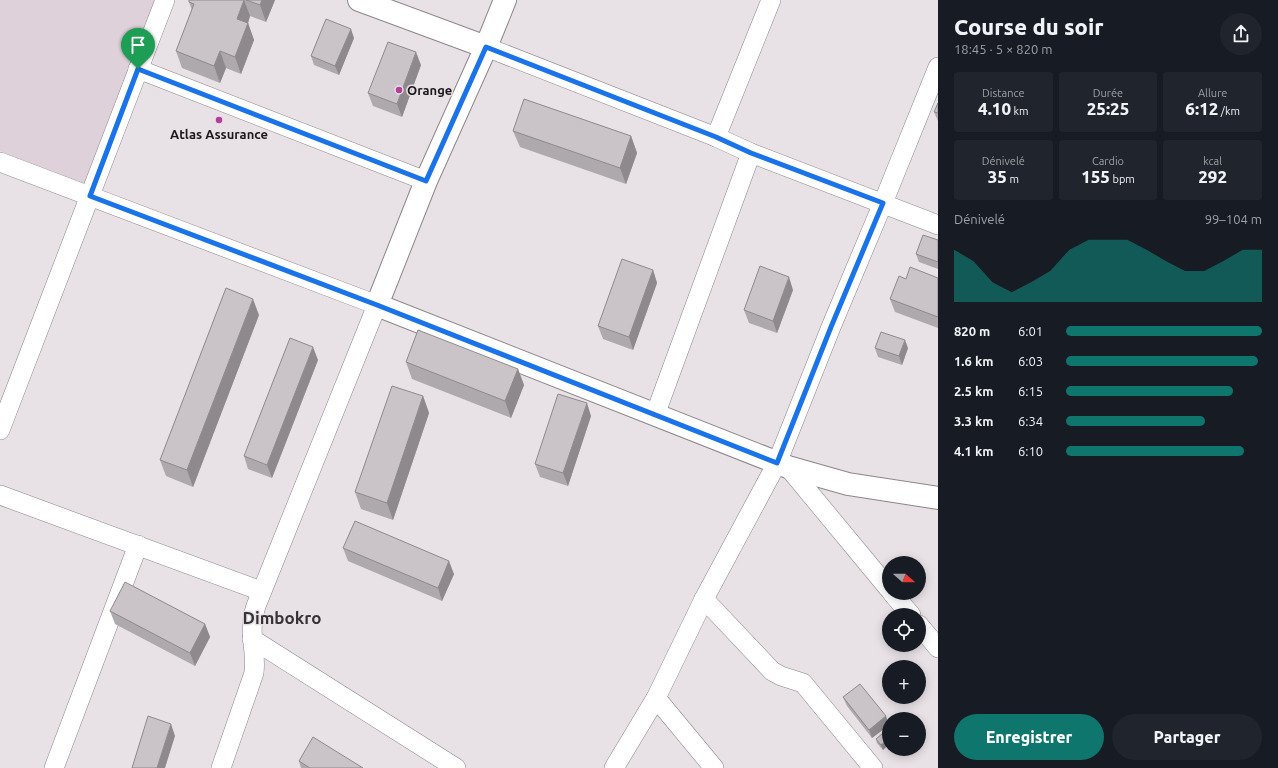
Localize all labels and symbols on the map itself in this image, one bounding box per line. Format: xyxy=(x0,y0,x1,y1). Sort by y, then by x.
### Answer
pin xyxy=(121,28,155,69)
place label: Orange xyxy=(407,83,452,97)
marker: Orange xyxy=(394,85,404,95)
marker: Atlas Assurance xyxy=(214,115,224,125)
place label: Atlas Assurance xyxy=(170,127,268,141)
north arrow xyxy=(882,556,926,600)
district label: Dimbokro xyxy=(243,608,321,627)

